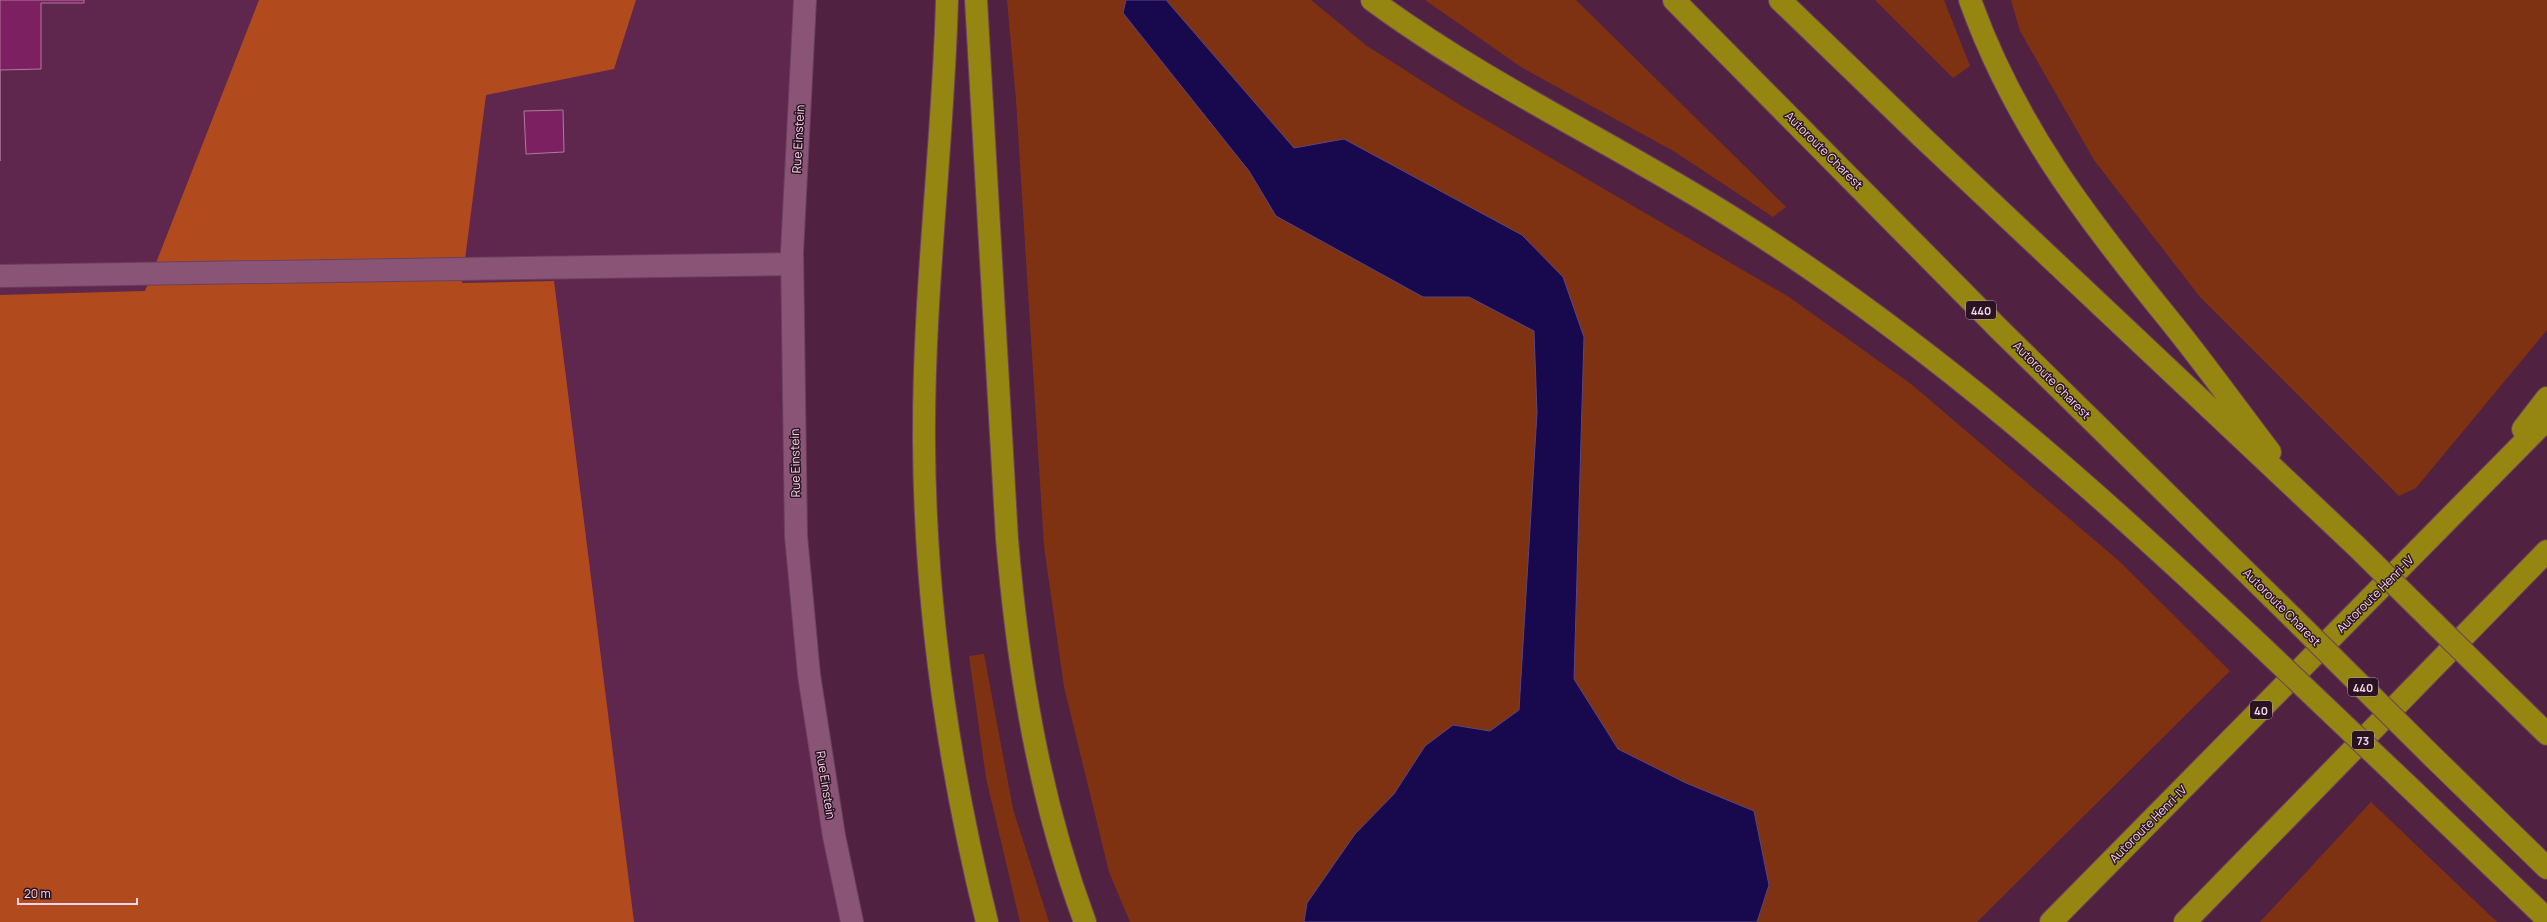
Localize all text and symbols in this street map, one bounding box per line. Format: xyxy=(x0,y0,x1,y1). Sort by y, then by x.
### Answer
street label: Rue Einstein xyxy=(788,104,808,174)
street label: Autoroute Charest xyxy=(1781,107,1867,193)
road number: 440 xyxy=(1966,301,1996,319)
street label: Autoroute Charest xyxy=(2009,337,2095,423)
street label: Rue Einstein xyxy=(786,429,804,497)
street label: Autoroute Henri-IV xyxy=(2333,551,2418,636)
street label: Autoroute Charest xyxy=(2239,564,2325,650)
road number: 440 xyxy=(2348,678,2378,696)
road number: 40 xyxy=(2250,701,2272,719)
road number: 73 xyxy=(2352,731,2374,749)
street label: Rue Einstein xyxy=(812,750,840,820)
street label: Autoroute Henri-IV xyxy=(2106,781,2191,866)
scale bar xyxy=(18,880,137,906)
text: 20 m xyxy=(24,885,51,902)

